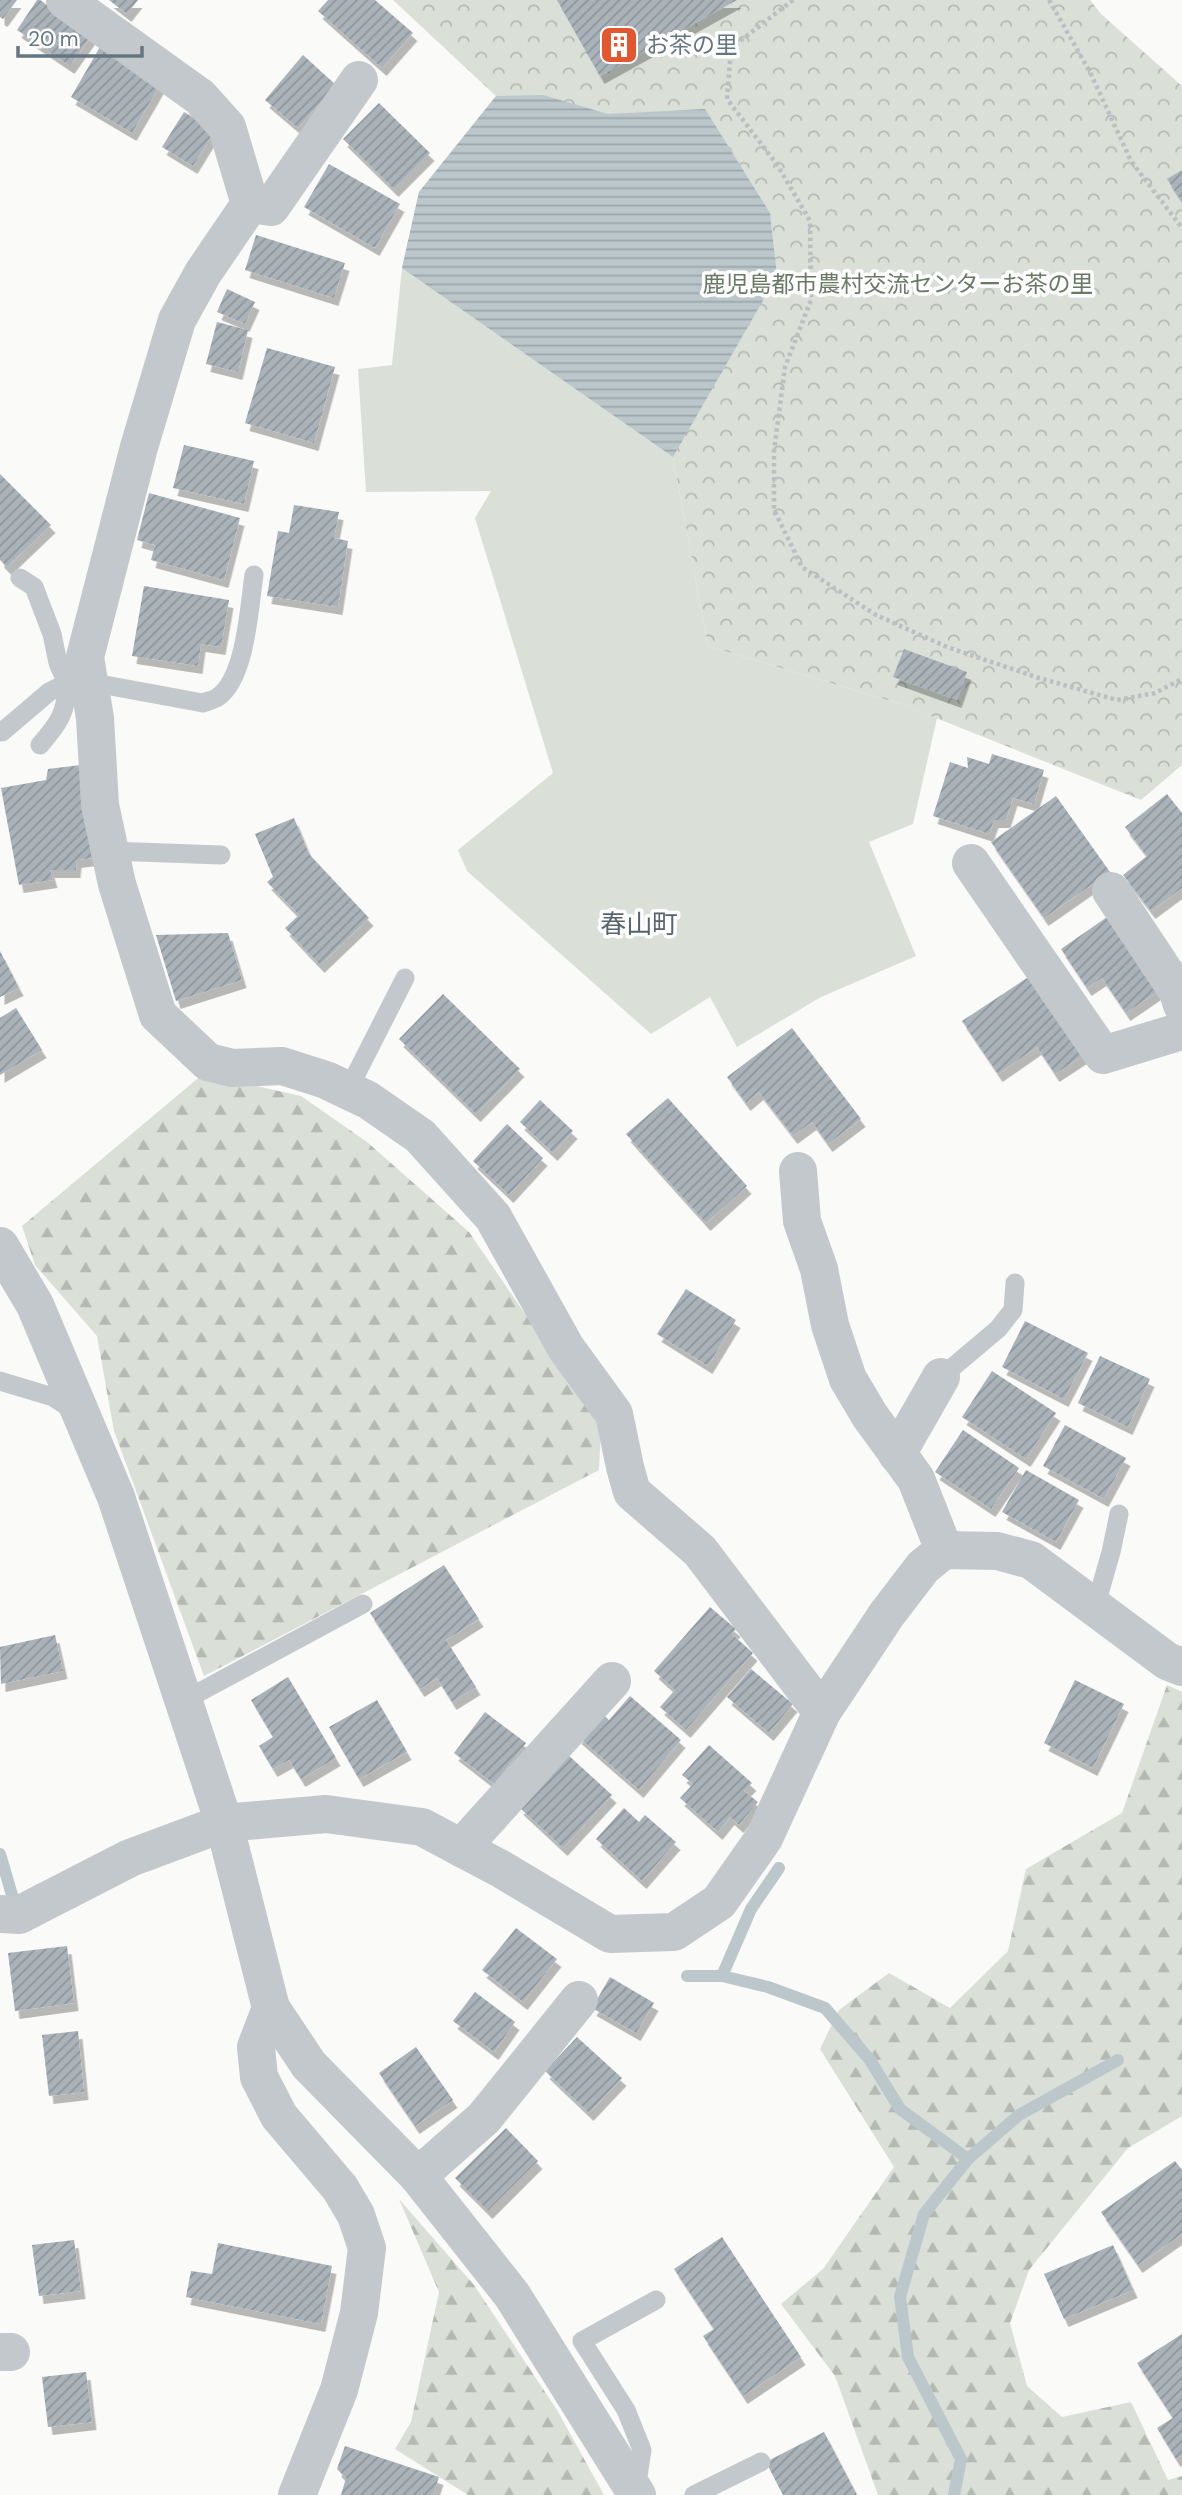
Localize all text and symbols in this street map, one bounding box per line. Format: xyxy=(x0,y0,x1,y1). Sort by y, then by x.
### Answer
scale bar xyxy=(18,14,142,58)
building icon: お茶の里 xyxy=(598,24,640,66)
text: 20 m xyxy=(28,25,79,53)
place label: お茶の里 xyxy=(646,30,738,60)
park label: 鹿児島都市農村交流センターお茶の里 xyxy=(703,269,1094,299)
district label: 春山町 xyxy=(600,907,678,941)

